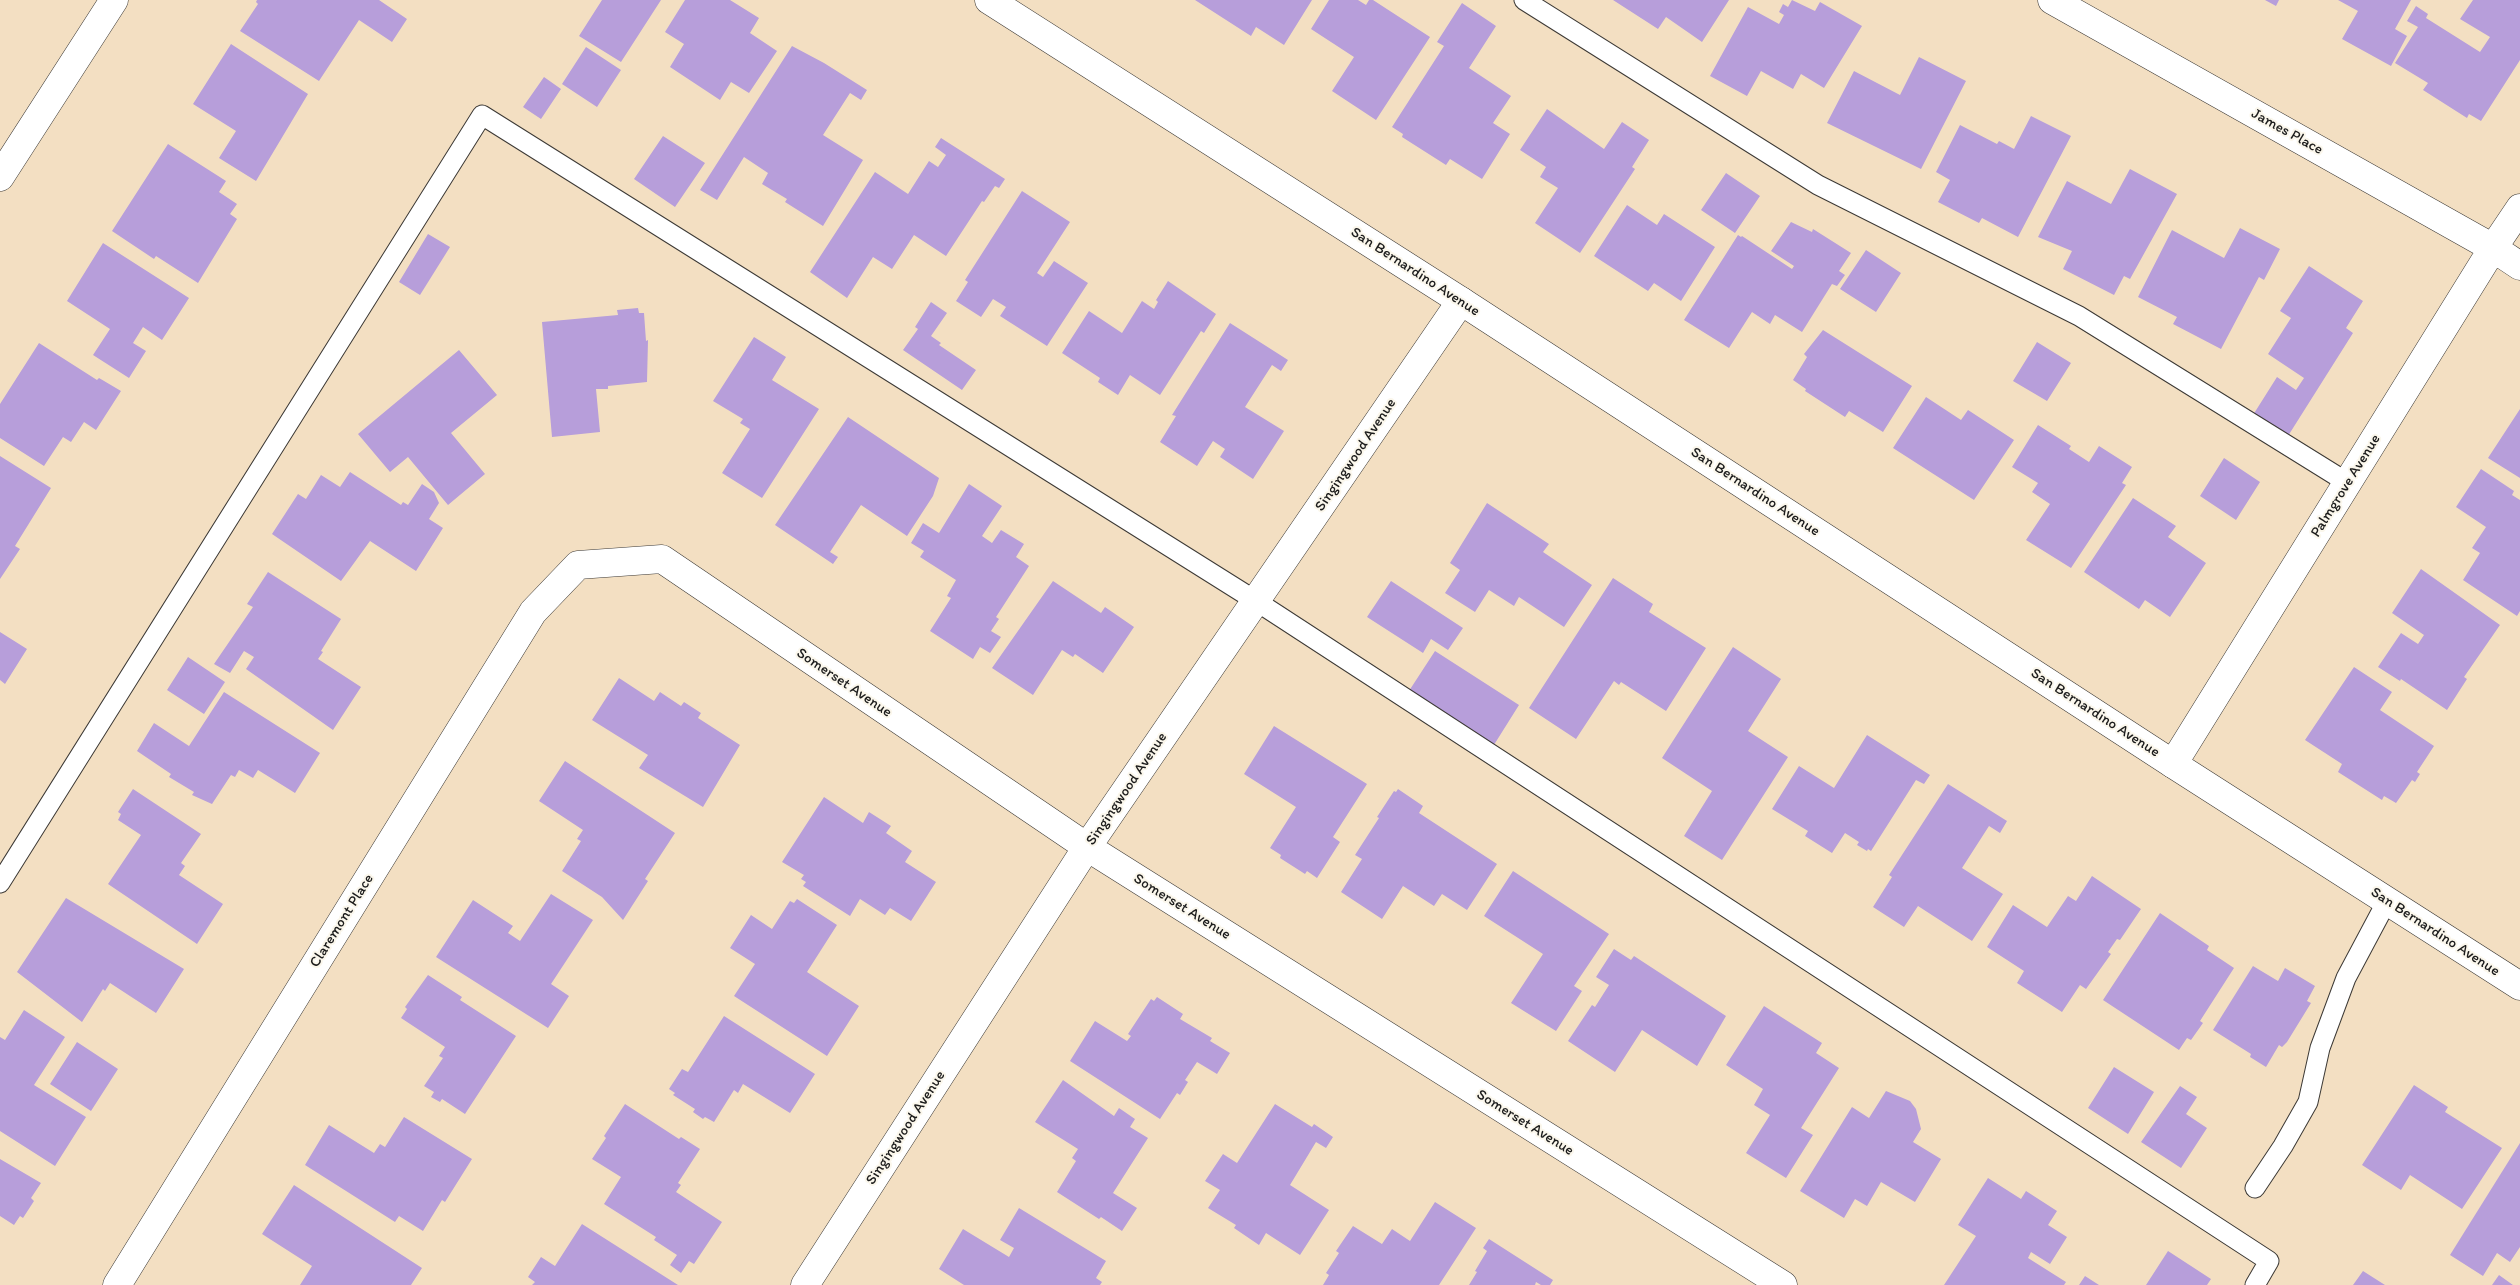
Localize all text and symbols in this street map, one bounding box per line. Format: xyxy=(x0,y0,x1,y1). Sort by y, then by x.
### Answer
street label: James Place xyxy=(2248,105,2326,159)
street label: San Bernardino Avenue xyxy=(1347,224,1483,320)
street label: Singingwood Avenue xyxy=(1312,395,1400,515)
street label: Palmgrove Avenue xyxy=(2307,431,2385,541)
street label: San Bernardino Avenue xyxy=(1687,444,1823,540)
street label: Somerset Avenue xyxy=(793,644,895,722)
street label: San Bernardino Avenue xyxy=(2027,665,2163,761)
street label: Singingwood Avenue xyxy=(1083,729,1171,849)
street label: Somerset Avenue xyxy=(1130,870,1234,944)
street label: Claremont Place xyxy=(306,871,378,971)
street label: San Bernardino Avenue xyxy=(2367,884,2503,980)
street label: Singingwood Avenue xyxy=(862,1068,950,1188)
street label: Somerset Avenue xyxy=(1473,1086,1577,1160)

